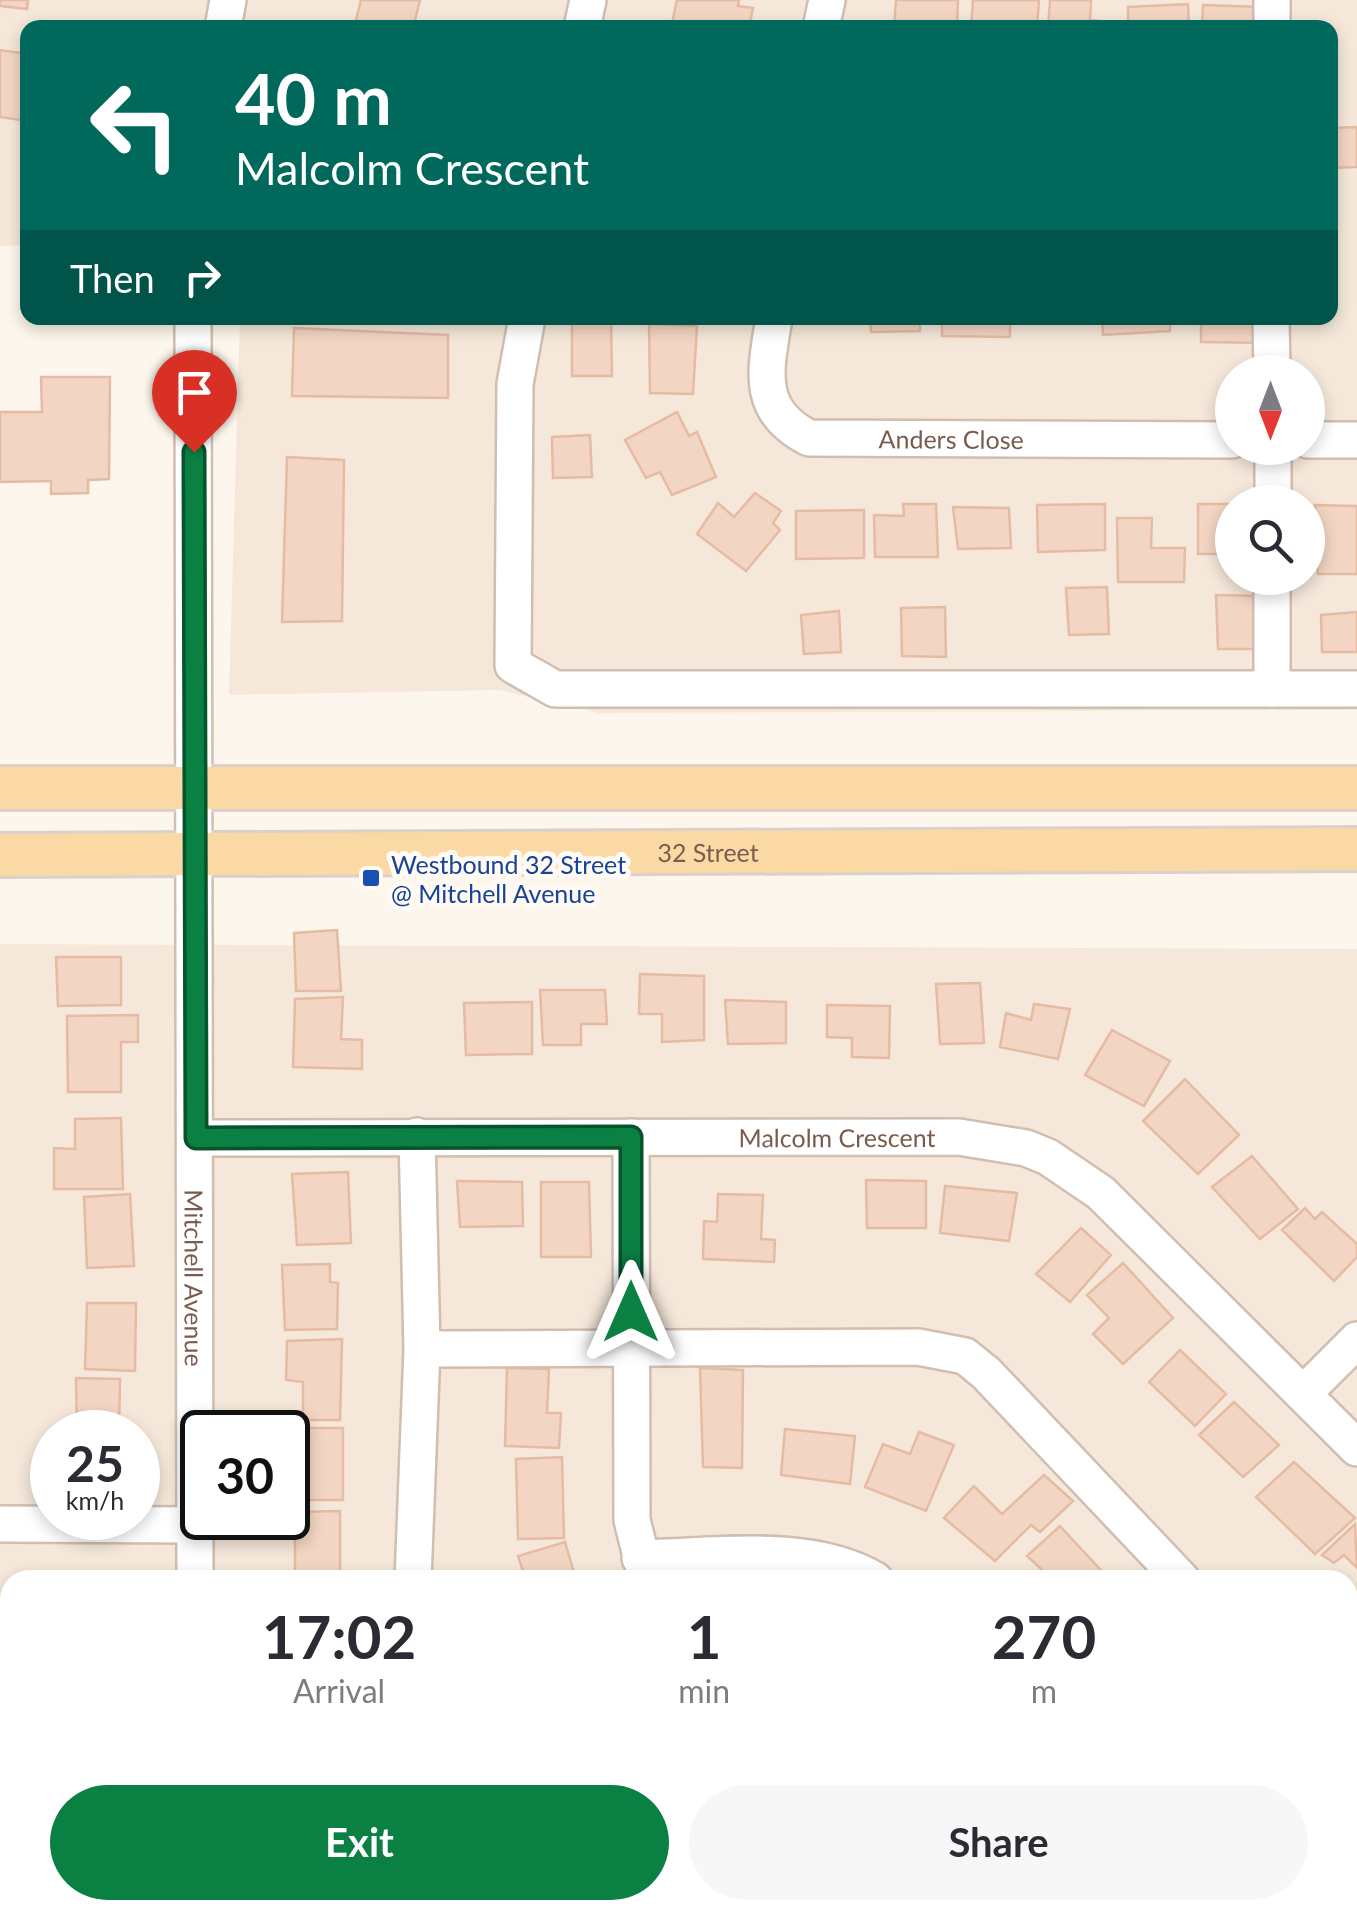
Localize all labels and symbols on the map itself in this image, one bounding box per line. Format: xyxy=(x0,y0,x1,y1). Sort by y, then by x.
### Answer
pin xyxy=(152,350,237,453)
north arrow xyxy=(1215,355,1325,465)
street label: Anders Close xyxy=(879,423,1024,454)
street label: 32 Street xyxy=(657,837,759,867)
place label: Westbound 32 Street @ Mitchell Avenue xyxy=(391,849,626,908)
marker: Westbound 32 Street @ Mitchell Avenue xyxy=(360,867,382,889)
street label: Malcolm Crescent xyxy=(739,1122,936,1152)
street label: Mitchell Avenue xyxy=(179,1189,210,1367)
position arrow xyxy=(579,1260,683,1364)
speed limit sign: 30 xyxy=(180,1410,310,1540)

